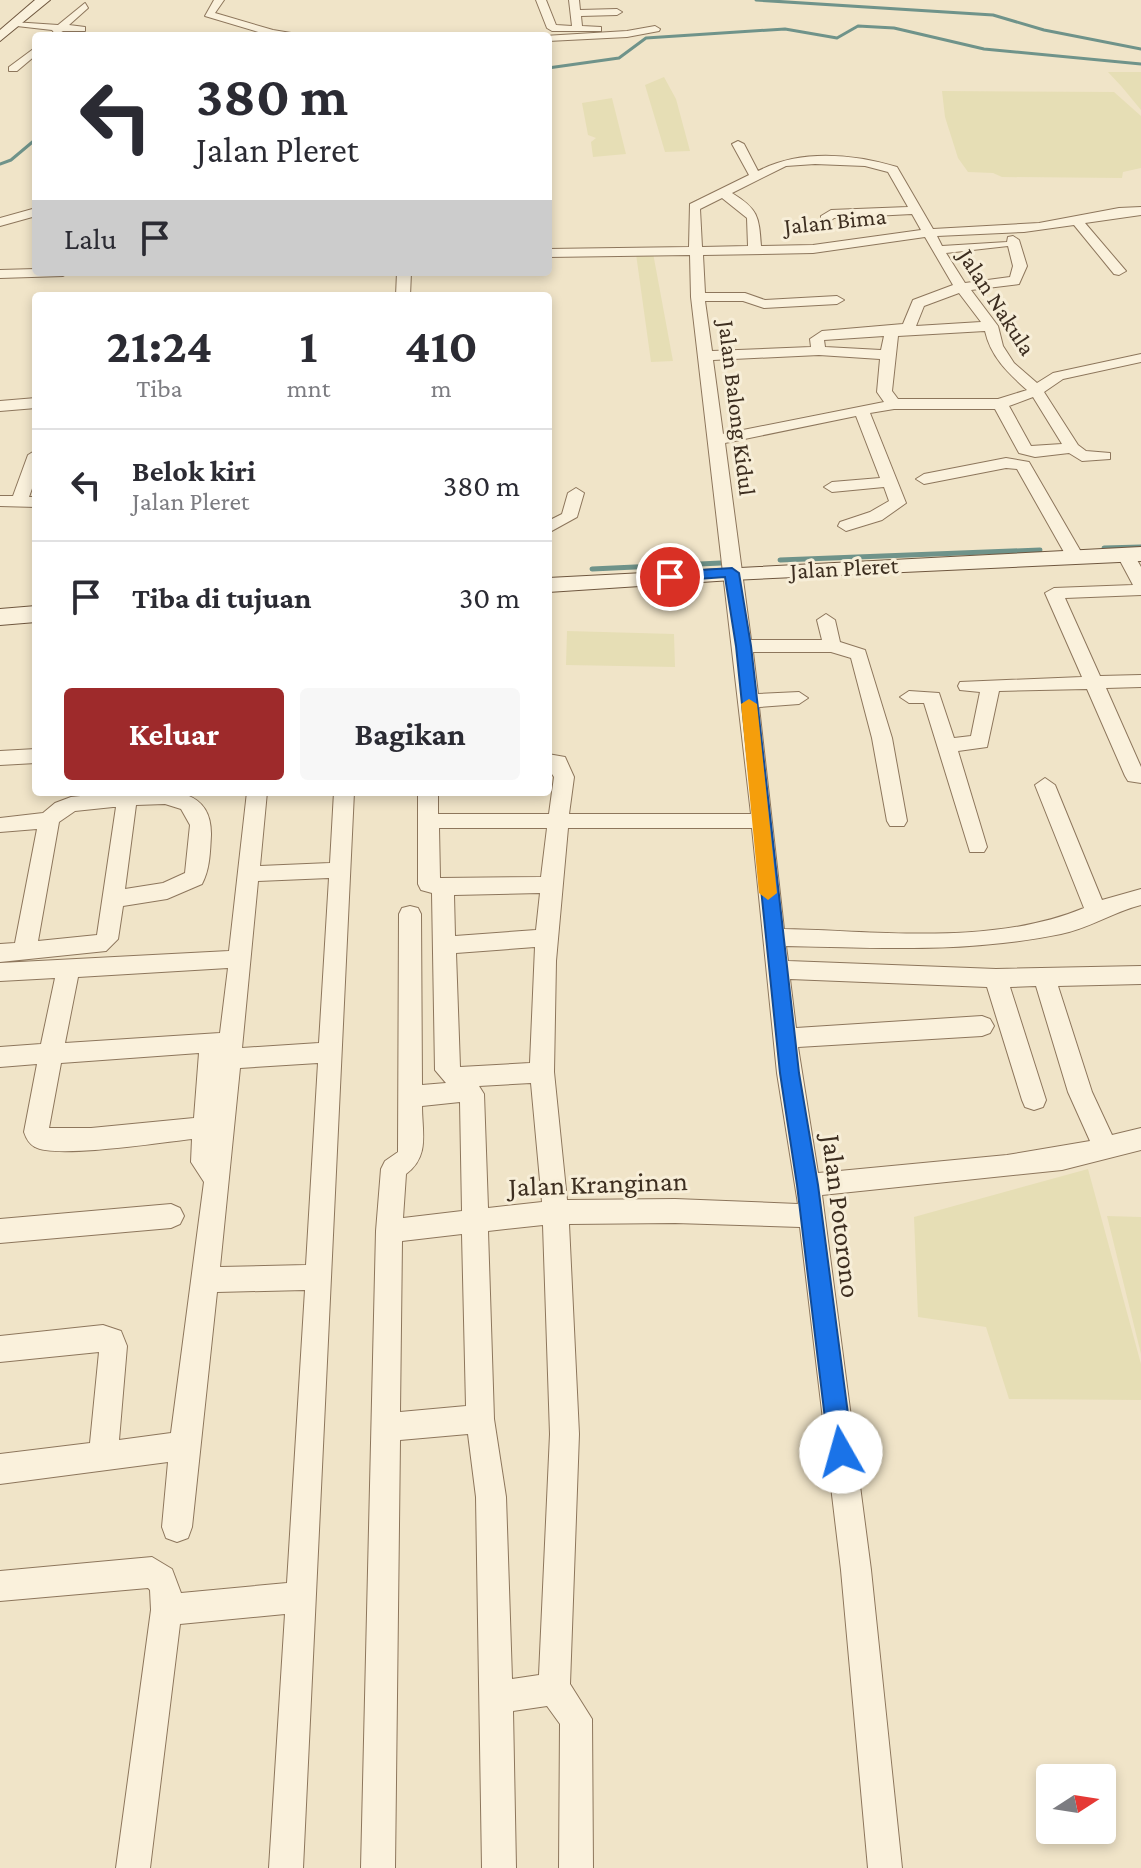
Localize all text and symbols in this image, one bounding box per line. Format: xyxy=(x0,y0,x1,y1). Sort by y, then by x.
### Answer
icon: left xyxy=(64,64,168,168)
text: 380 m xyxy=(196,65,348,127)
text: Jalan Pleret xyxy=(196,130,359,170)
street label: Jalan Bima xyxy=(780,202,887,240)
icon: arrive xyxy=(133,216,177,260)
text: Lalu xyxy=(64,222,117,255)
street label: Jalan Nakula xyxy=(952,242,1042,360)
street label: Jalan Balong Kidul xyxy=(713,317,762,497)
text: 21:24 xyxy=(106,319,212,372)
text: 1 xyxy=(300,319,318,372)
text: 410 xyxy=(405,319,478,372)
text: Tiba xyxy=(136,374,183,403)
text: mnt xyxy=(287,374,330,403)
text: m xyxy=(431,374,452,403)
text: Belok kiri xyxy=(132,454,256,487)
icon: left xyxy=(64,463,108,507)
text: 380 m xyxy=(443,469,520,502)
text: Jalan Pleret xyxy=(132,487,249,516)
pin xyxy=(636,543,704,611)
street label: Jalan Pleret xyxy=(787,551,900,584)
icon: arrive xyxy=(648,555,692,599)
icon: arrive xyxy=(64,575,108,619)
text: Tiba di tujuan xyxy=(132,581,311,614)
text: 30 m xyxy=(459,581,520,614)
button: Keluar xyxy=(64,688,284,780)
button: Bagikan xyxy=(300,688,520,780)
street label: Jalan Potorono xyxy=(816,1130,867,1300)
street label: Jalan Kranginan xyxy=(505,1165,688,1202)
position arrow xyxy=(799,1410,883,1494)
north arrow xyxy=(1036,1764,1116,1844)
map controls xyxy=(1036,1764,1116,1844)

